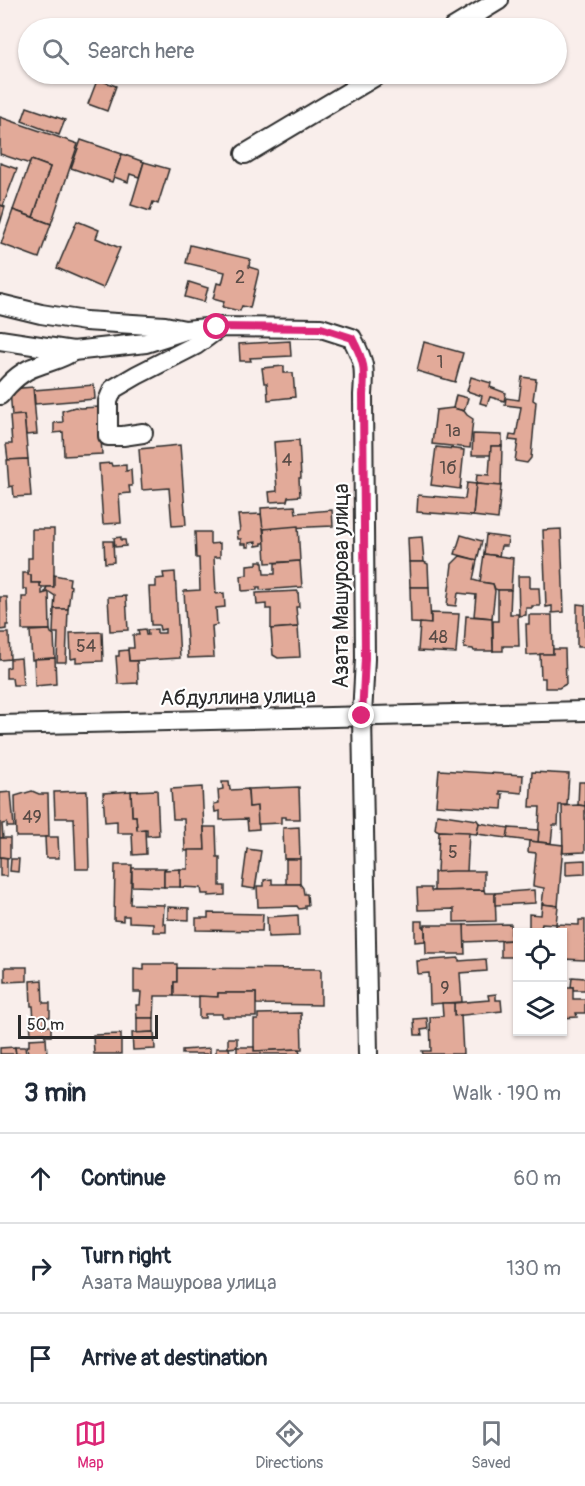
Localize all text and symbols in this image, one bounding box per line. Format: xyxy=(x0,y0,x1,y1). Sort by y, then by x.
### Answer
search box xyxy=(18,18,567,84)
icon: search xyxy=(39,35,72,68)
text: Search here xyxy=(87,37,194,65)
house number: 2 xyxy=(235,266,245,289)
route start xyxy=(203,313,229,339)
house number: 1 xyxy=(436,351,444,374)
house number: 1а xyxy=(445,420,461,443)
house number: 4 xyxy=(282,449,293,472)
house number: 1б xyxy=(439,457,457,480)
street label: Азата Машурова улица xyxy=(328,483,355,689)
house number: 48 xyxy=(428,626,448,649)
house number: 54 xyxy=(76,635,97,658)
street label: Абдуллина улица xyxy=(160,683,316,712)
route end xyxy=(348,702,374,728)
house number: 49 xyxy=(22,806,42,829)
house number: 5 xyxy=(448,841,458,864)
map controls xyxy=(513,928,567,1036)
button: locate xyxy=(513,928,567,982)
house number: 9 xyxy=(440,977,450,1000)
button: layers xyxy=(513,982,567,1036)
scale bar xyxy=(18,1012,158,1040)
text: 50 m xyxy=(27,1015,64,1035)
text: 3 min xyxy=(24,1077,86,1109)
text: Walk · 190 m xyxy=(453,1081,561,1106)
icon: ahead xyxy=(24,1162,57,1195)
text: Continue xyxy=(81,1164,165,1192)
text: 60 m xyxy=(514,1166,561,1191)
text: Turn right xyxy=(81,1242,171,1270)
icon: right xyxy=(24,1252,57,1285)
text: 130 m xyxy=(506,1256,561,1281)
text: Азата Машурова улица xyxy=(81,1270,276,1295)
icon: arrive xyxy=(24,1342,57,1375)
text: Arrive at destination xyxy=(81,1344,267,1372)
tab: Map xyxy=(74,1417,107,1473)
tab: Directions xyxy=(255,1417,323,1473)
tab: Saved xyxy=(471,1417,511,1473)

